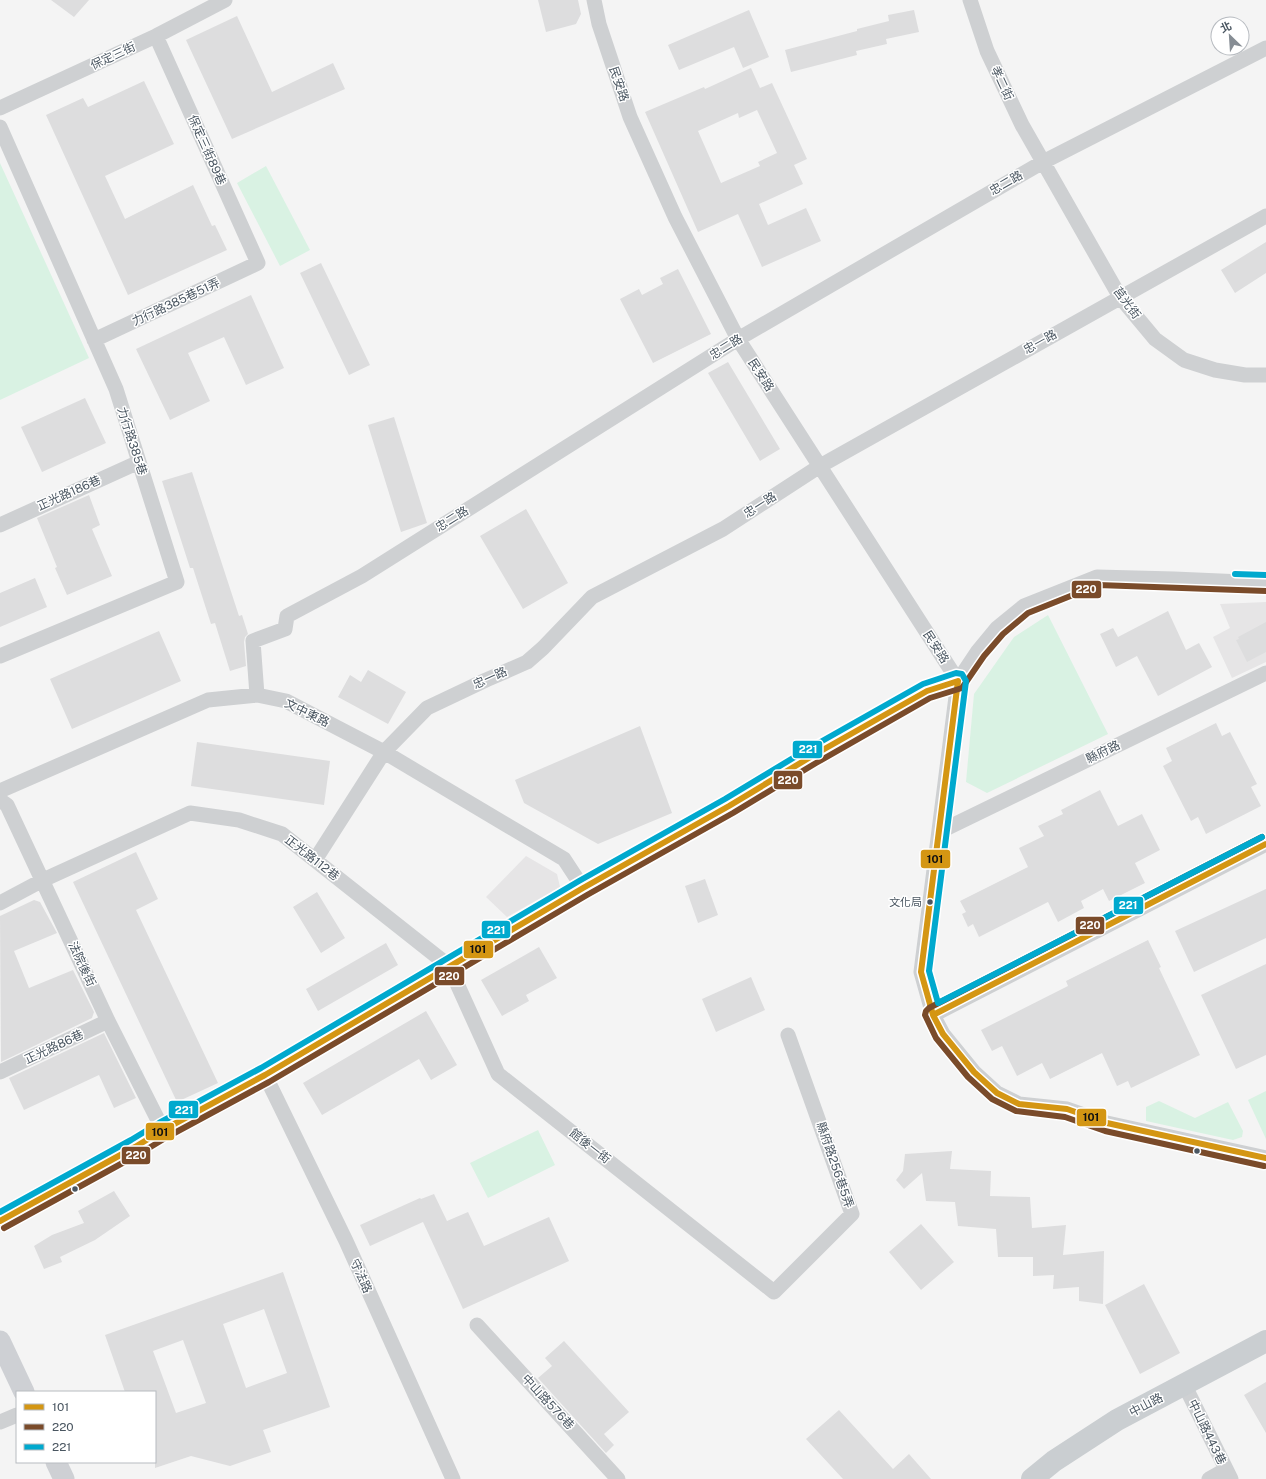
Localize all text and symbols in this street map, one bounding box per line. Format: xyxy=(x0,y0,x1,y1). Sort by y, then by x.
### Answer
north arrow xyxy=(1210,16,1250,56)
text: 北 xyxy=(1218,19,1233,35)
street label: 保定三街 xyxy=(88,40,138,72)
street label: 孝二街 xyxy=(988,64,1016,102)
street label: 民安路 xyxy=(607,65,631,103)
street label: 保定三街89巷 xyxy=(185,113,229,187)
street label: 忠二路 xyxy=(987,168,1025,198)
street label: 力行路385巷51弄 xyxy=(130,275,222,329)
street label: 莒光街 xyxy=(1111,284,1143,322)
street label: 忠一路 xyxy=(1021,327,1059,357)
street label: 忠二路 xyxy=(707,332,745,362)
street label: 民安路 xyxy=(745,356,777,394)
street label: 力行路385巷 xyxy=(114,405,150,477)
street label: 正光路186巷 xyxy=(35,473,103,513)
street label: 忠一路 xyxy=(741,489,779,521)
street label: 忠二路 xyxy=(433,504,471,534)
line badge: 220 xyxy=(1071,580,1102,599)
text: 220 xyxy=(1075,583,1097,595)
street label: 民安路 xyxy=(920,628,952,666)
street label: 忠一路 xyxy=(471,664,509,692)
street label: 文中東路 xyxy=(282,696,332,730)
street label: 縣府路 xyxy=(1084,738,1122,766)
line badge: 221 xyxy=(792,740,823,759)
text: 221 xyxy=(799,743,817,755)
line badge: 220 xyxy=(773,770,803,790)
text: 220 xyxy=(777,774,799,786)
street label: 正光路112巷 xyxy=(282,832,342,884)
line badge: 101 xyxy=(920,849,951,869)
text: 101 xyxy=(927,853,943,865)
place label: 文化局 xyxy=(889,896,922,908)
line badge: 221 xyxy=(1113,896,1144,915)
marker: 文化局 xyxy=(925,897,935,907)
text: 221 xyxy=(1119,899,1137,911)
line badge: 220 xyxy=(1075,916,1105,935)
text: 220 xyxy=(1079,919,1101,931)
line badge: 221 xyxy=(481,920,511,939)
text: 221 xyxy=(487,924,505,936)
street label: 法院後街 xyxy=(66,939,98,989)
line badge: 101 xyxy=(463,940,494,959)
text: 101 xyxy=(470,943,486,955)
line badge: 220 xyxy=(434,966,465,986)
text: 220 xyxy=(438,970,460,982)
street label: 正光路86巷 xyxy=(22,1027,86,1067)
line badge: 221 xyxy=(168,1100,199,1119)
text: 221 xyxy=(175,1104,193,1116)
line badge: 101 xyxy=(1076,1108,1107,1127)
text: 101 xyxy=(1083,1111,1099,1123)
street label: 縣府路256巷5弄 xyxy=(814,1120,856,1210)
line badge: 101 xyxy=(145,1122,175,1141)
text: 101 xyxy=(152,1126,168,1138)
street label: 館後一街 xyxy=(567,1126,613,1166)
line badge: 220 xyxy=(121,1146,151,1165)
unlabelled marker xyxy=(1192,1146,1202,1156)
text: 220 xyxy=(125,1149,147,1161)
unlabelled marker xyxy=(70,1184,80,1194)
street label: 守法路 xyxy=(347,1257,375,1295)
street label: 中山路576巷 xyxy=(519,1372,577,1432)
street label: 中山路 xyxy=(1127,1390,1165,1420)
legend xyxy=(16,1391,156,1463)
street label: 中山路443巷 xyxy=(1185,1397,1229,1467)
text: 101 xyxy=(52,1400,69,1414)
text: 220 xyxy=(52,1420,74,1434)
text: 221 xyxy=(52,1440,71,1454)

